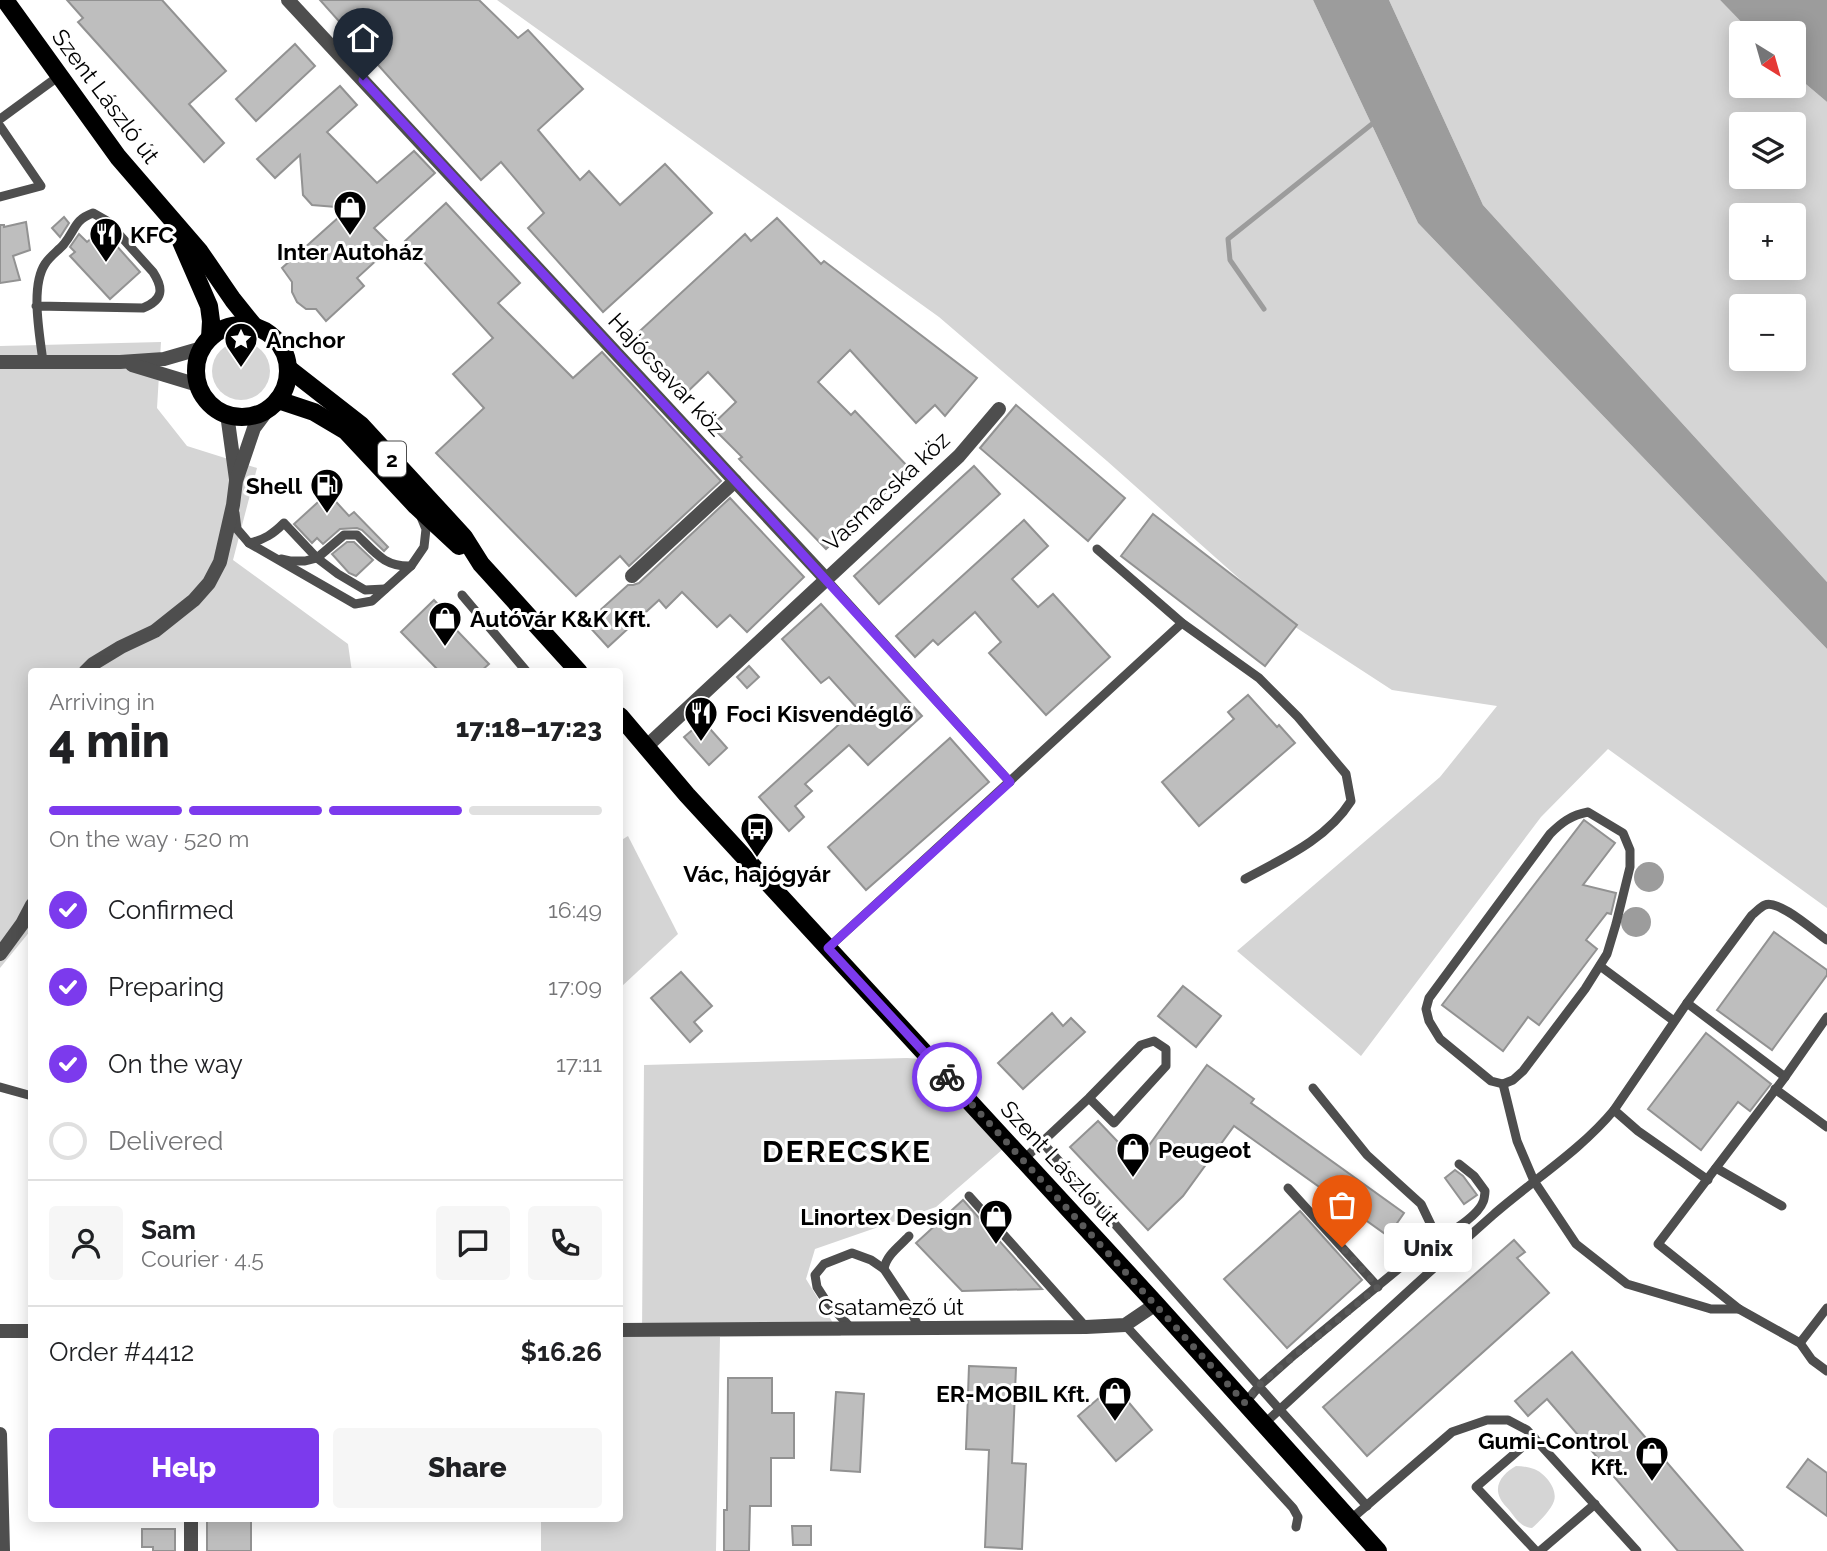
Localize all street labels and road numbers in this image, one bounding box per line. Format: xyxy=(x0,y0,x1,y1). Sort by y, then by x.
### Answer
street label: Szent László út xyxy=(47,24,165,169)
street label: Hajócsavar köz xyxy=(603,307,731,441)
street label: Vasmacska köz xyxy=(817,426,955,556)
road number: 2 xyxy=(378,442,406,476)
street label: Szent László út xyxy=(995,1095,1125,1231)
street label: Csatamező út xyxy=(818,1293,964,1320)

